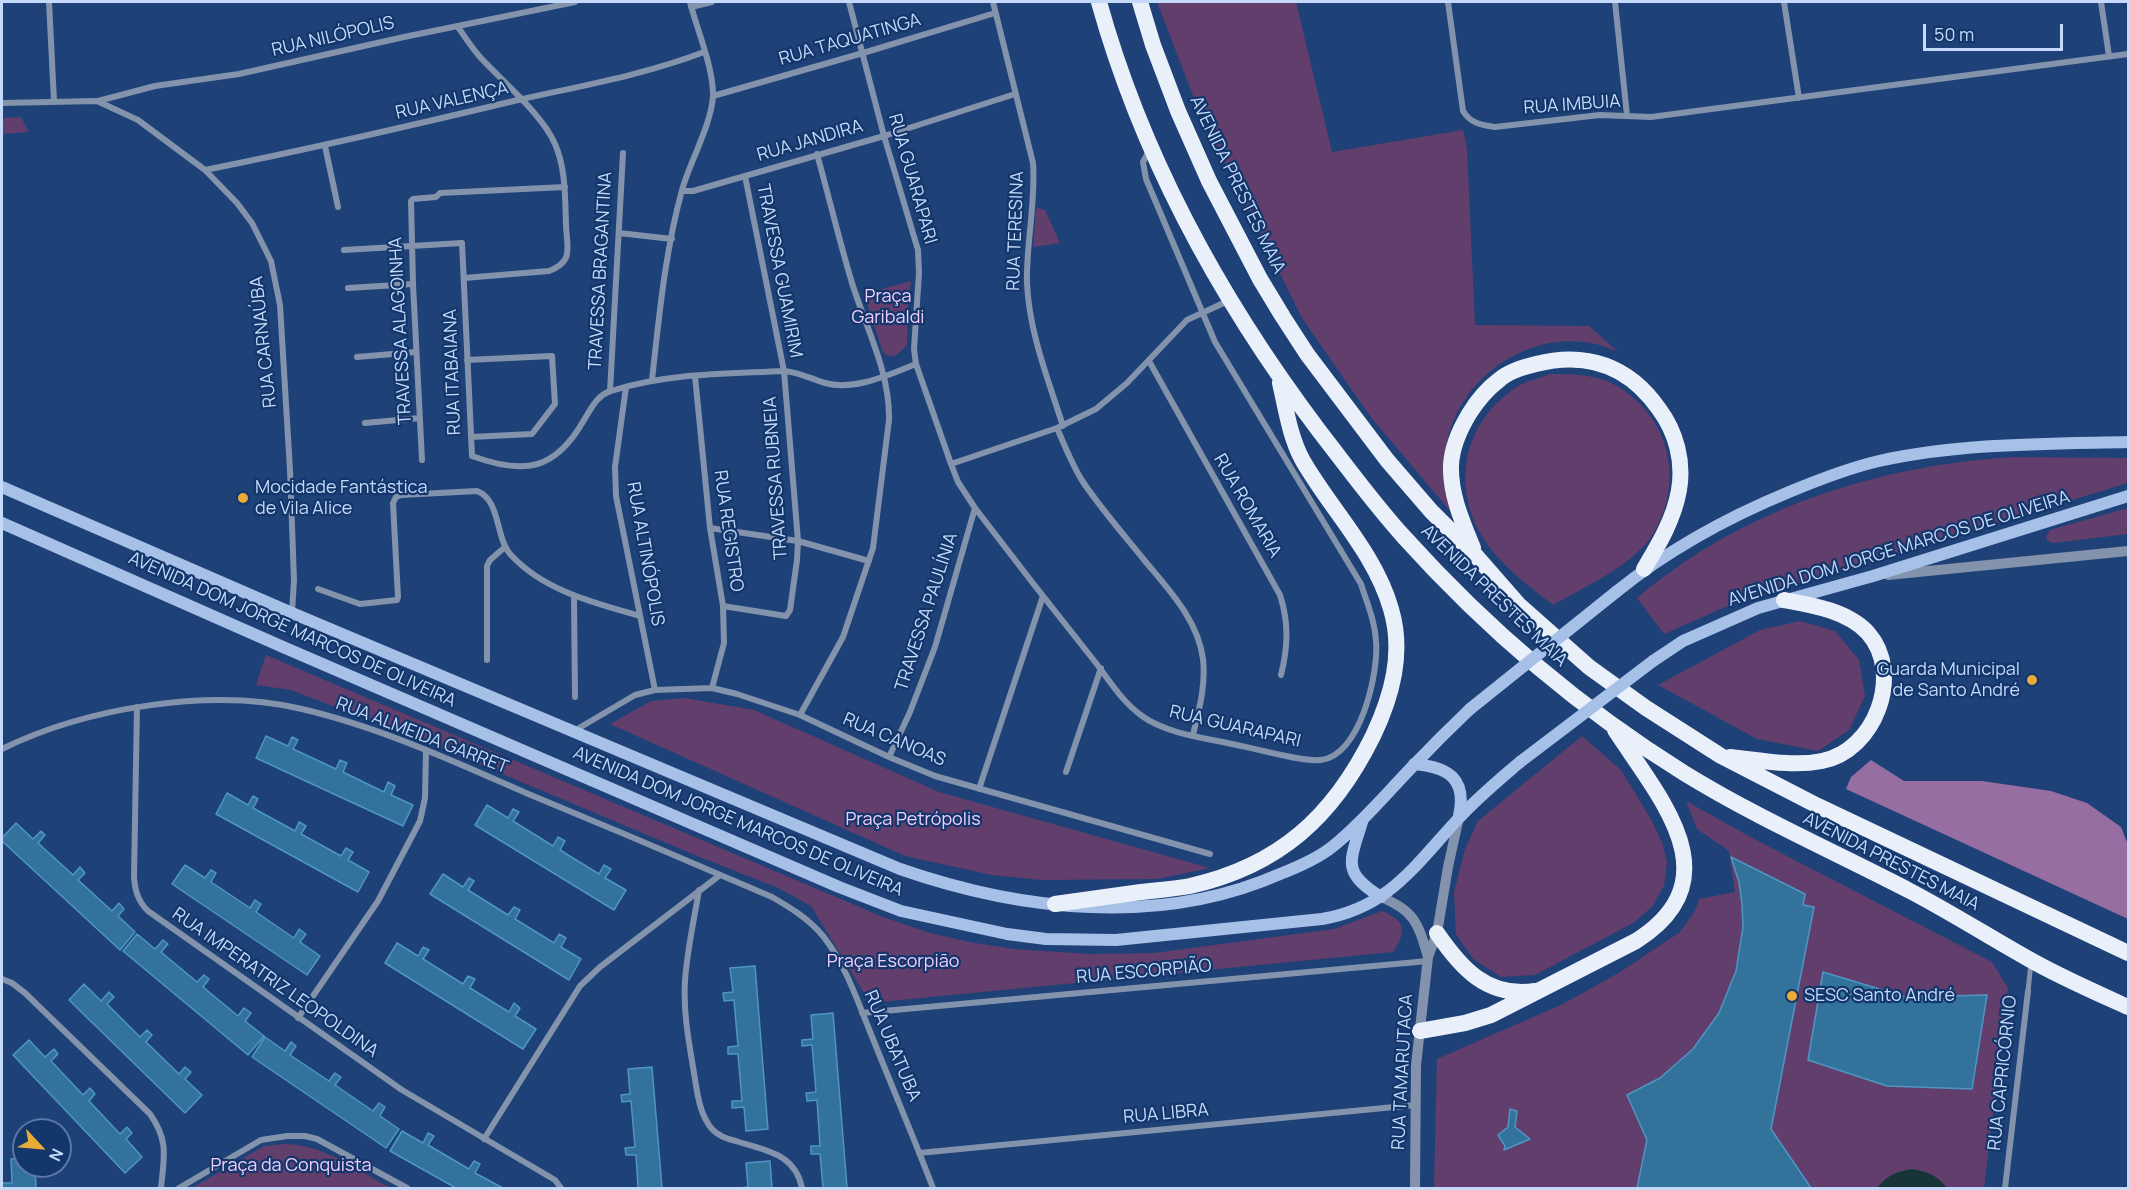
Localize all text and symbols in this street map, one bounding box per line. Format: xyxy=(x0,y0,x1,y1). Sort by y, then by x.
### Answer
street label: RUA TAQUATINGA xyxy=(777,9,923,71)
street label: RUA NILÓPOLIS xyxy=(270,12,396,62)
scale bar xyxy=(1926,12,2066,50)
text: 50 m xyxy=(1934,22,1974,46)
street label: RUA VALENÇA xyxy=(393,78,511,124)
street label: RUA IMBUIA xyxy=(1523,91,1621,119)
street label: AVENIDA PRESTES MAIA xyxy=(1185,93,1289,277)
street label: RUA GUARAPARI xyxy=(883,111,941,247)
street label: RUA JANDIRA xyxy=(755,116,865,166)
street label: TRAVESSA BRAGANTINA xyxy=(585,171,617,371)
street label: RUA TERESINA xyxy=(1003,171,1029,291)
street label: TRAVESSA GUAMIRIM xyxy=(752,182,806,360)
street label: TRAVESSA ALAGOINHA xyxy=(385,237,417,425)
street label: RUA CARNAÚBA xyxy=(246,275,282,409)
park label: Praça Garibaldi xyxy=(851,286,925,328)
street label: RUA ITABAIANA xyxy=(440,309,466,435)
street label: TRAVESSA RUBNEIA xyxy=(760,396,792,560)
street label: RUA ROMARIA xyxy=(1209,450,1285,562)
street label: RUA REGISTRO xyxy=(709,469,747,593)
place label: Mocidade Fantástica de Vila Alice xyxy=(255,477,427,520)
street label: RUA ALTINÓPOLIS xyxy=(622,480,668,628)
street label: AVENIDA DOM JORGE MARCOS DE OLIVEIRA xyxy=(1725,487,2073,611)
marker: Mocidade Fantástica de Vila Alice xyxy=(236,491,250,505)
street label: AVENIDA PRESTES MAIA xyxy=(1416,521,1572,671)
street label: TRAVESSA PAULÍNIA xyxy=(891,530,963,694)
street label: AVENIDA DOM JORGE MARCOS DE OLIVEIRA xyxy=(125,548,459,712)
place label: Guarda Municipal de Santo André xyxy=(1877,659,2020,702)
marker: Guarda Municipal de Santo André xyxy=(2025,673,2039,687)
street label: RUA ALMEIDA GARRET xyxy=(333,693,511,779)
street label: RUA GUARAPARI xyxy=(1167,701,1303,753)
street label: RUA CANOAS xyxy=(839,709,949,771)
street label: AVENIDA DOM JORGE MARCOS DE OLIVEIRA xyxy=(570,742,906,902)
street label: AVENIDA PRESTES MAIA xyxy=(1799,808,1983,916)
park label: Praça Petrópolis xyxy=(845,809,981,831)
street label: RUA IMPERATRIZ LEOPOLDINA xyxy=(168,903,382,1063)
park label: Praça Escorpião xyxy=(827,951,959,973)
street label: RUA ESCORPIÃO xyxy=(1075,955,1213,989)
place label: SESC Santo André xyxy=(1804,985,1955,1007)
street label: RUA UBATUBA xyxy=(859,987,925,1105)
marker: SESC Santo André xyxy=(1785,989,1799,1003)
street label: RUA TAMARUTACA xyxy=(1388,993,1418,1151)
street label: RUA CAPRICÓRNIO xyxy=(1984,995,2022,1151)
street label: RUA LIBRA xyxy=(1122,1100,1210,1128)
north arrow xyxy=(12,1118,72,1178)
text: N xyxy=(44,1145,69,1165)
park label: Praça da Conquista xyxy=(210,1155,372,1177)

